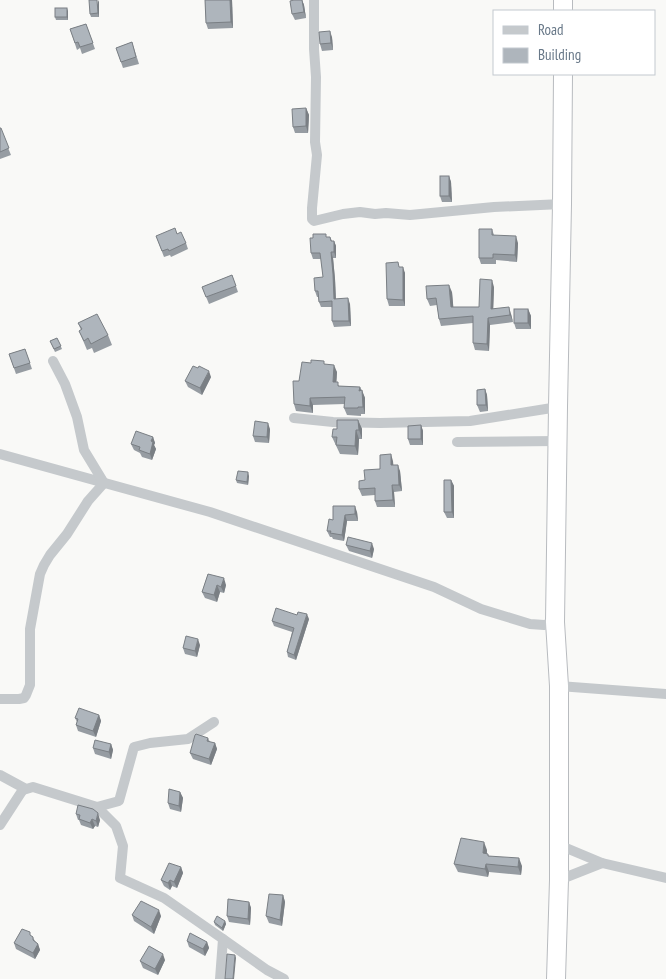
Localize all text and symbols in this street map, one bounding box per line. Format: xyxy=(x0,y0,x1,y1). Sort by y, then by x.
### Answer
legend xyxy=(493,10,656,75)
text: Road xyxy=(538,20,564,39)
text: Building xyxy=(538,45,581,64)

